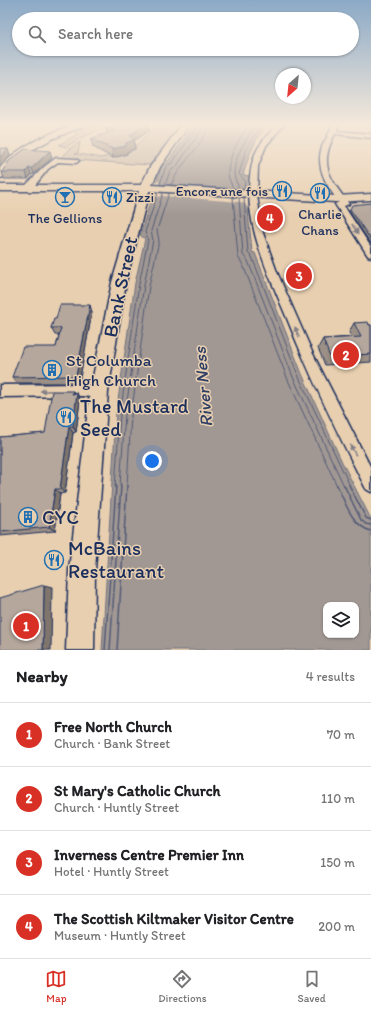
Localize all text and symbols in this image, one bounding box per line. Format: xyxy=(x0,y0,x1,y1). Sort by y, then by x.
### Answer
search box xyxy=(12,12,359,56)
icon: search xyxy=(26,23,48,45)
text: Search here xyxy=(58,25,133,43)
north arrow xyxy=(275,68,311,104)
restaurant icon: Encore une fois xyxy=(271,180,293,202)
restaurant icon: Charlie Chans xyxy=(309,182,331,204)
place label: Encore une fois xyxy=(176,183,268,200)
bar icon: The Gellions xyxy=(54,186,76,208)
restaurant icon: Zizzi xyxy=(101,186,123,208)
place label: Zizzi xyxy=(126,189,154,206)
pin: 4 xyxy=(257,203,283,233)
place label: Charlie Chans xyxy=(298,206,342,239)
place label: The Gellions xyxy=(28,210,102,227)
one-way arrow xyxy=(351,224,359,234)
street label: Bank Street xyxy=(98,234,143,340)
pin: 3 xyxy=(286,261,312,291)
one-way arrow xyxy=(294,326,300,338)
pin: 2 xyxy=(333,340,359,370)
water label: River Ness xyxy=(188,345,217,428)
place label: St Columba High Church xyxy=(66,350,156,390)
building icon: St Columba High Church xyxy=(41,359,63,381)
one-way arrow xyxy=(39,388,52,394)
place label: The Mustard Seed xyxy=(80,394,189,441)
restaurant icon: The Mustard Seed xyxy=(55,406,77,428)
one-way arrow xyxy=(350,444,356,455)
your location xyxy=(142,451,162,471)
place label: CYC xyxy=(42,505,79,529)
building icon: CYC xyxy=(17,506,39,528)
place label: McBains Restaurant xyxy=(68,536,164,583)
restaurant icon: McBains Restaurant xyxy=(43,549,65,571)
map controls xyxy=(323,602,359,638)
button: layers xyxy=(323,602,359,638)
pin: 1 xyxy=(13,611,39,641)
text: Nearby xyxy=(16,666,68,686)
text: 4 results xyxy=(306,669,355,684)
text: Free North Church xyxy=(54,718,172,736)
text: 1 xyxy=(26,727,32,742)
text: 70 m xyxy=(327,727,355,742)
text: Church · Bank Street xyxy=(54,736,170,751)
text: St Mary's Catholic Church xyxy=(54,782,221,800)
text: 2 xyxy=(26,791,32,806)
text: 110 m xyxy=(321,791,355,806)
text: Church · Huntly Street xyxy=(54,800,179,815)
text: Inverness Centre Premier Inn xyxy=(54,846,244,864)
text: 3 xyxy=(25,855,33,870)
text: 150 m xyxy=(320,855,355,870)
text: Hotel · Huntly Street xyxy=(54,864,169,879)
text: The Scottish Kiltmaker Visitor Centre xyxy=(54,910,294,928)
text: 4 xyxy=(25,919,33,934)
text: 200 m xyxy=(318,919,355,934)
text: Museum · Huntly Street xyxy=(54,928,186,943)
tab: Map xyxy=(45,968,67,1005)
tab: Directions xyxy=(158,968,207,1005)
tab: Saved xyxy=(297,968,326,1005)

